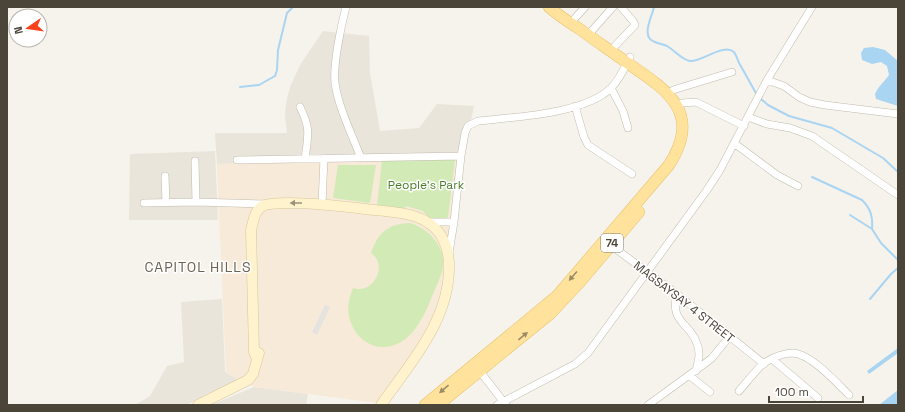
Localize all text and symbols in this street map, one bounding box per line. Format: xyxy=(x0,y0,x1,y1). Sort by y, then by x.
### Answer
north arrow xyxy=(8,8,48,48)
text: N xyxy=(11,25,26,35)
park label: People's Park xyxy=(388,177,465,193)
one-way arrow xyxy=(289,200,302,206)
road number: 74 xyxy=(601,234,623,252)
district label: CAPITOL HILLS xyxy=(144,258,252,276)
street label: MAGSAYSAY 4 STREET xyxy=(630,258,738,346)
one-way arrow xyxy=(569,272,578,281)
one-way arrow xyxy=(517,331,528,340)
scale bar xyxy=(769,378,863,404)
text: 100 m xyxy=(775,384,809,400)
one-way arrow xyxy=(438,385,449,394)

